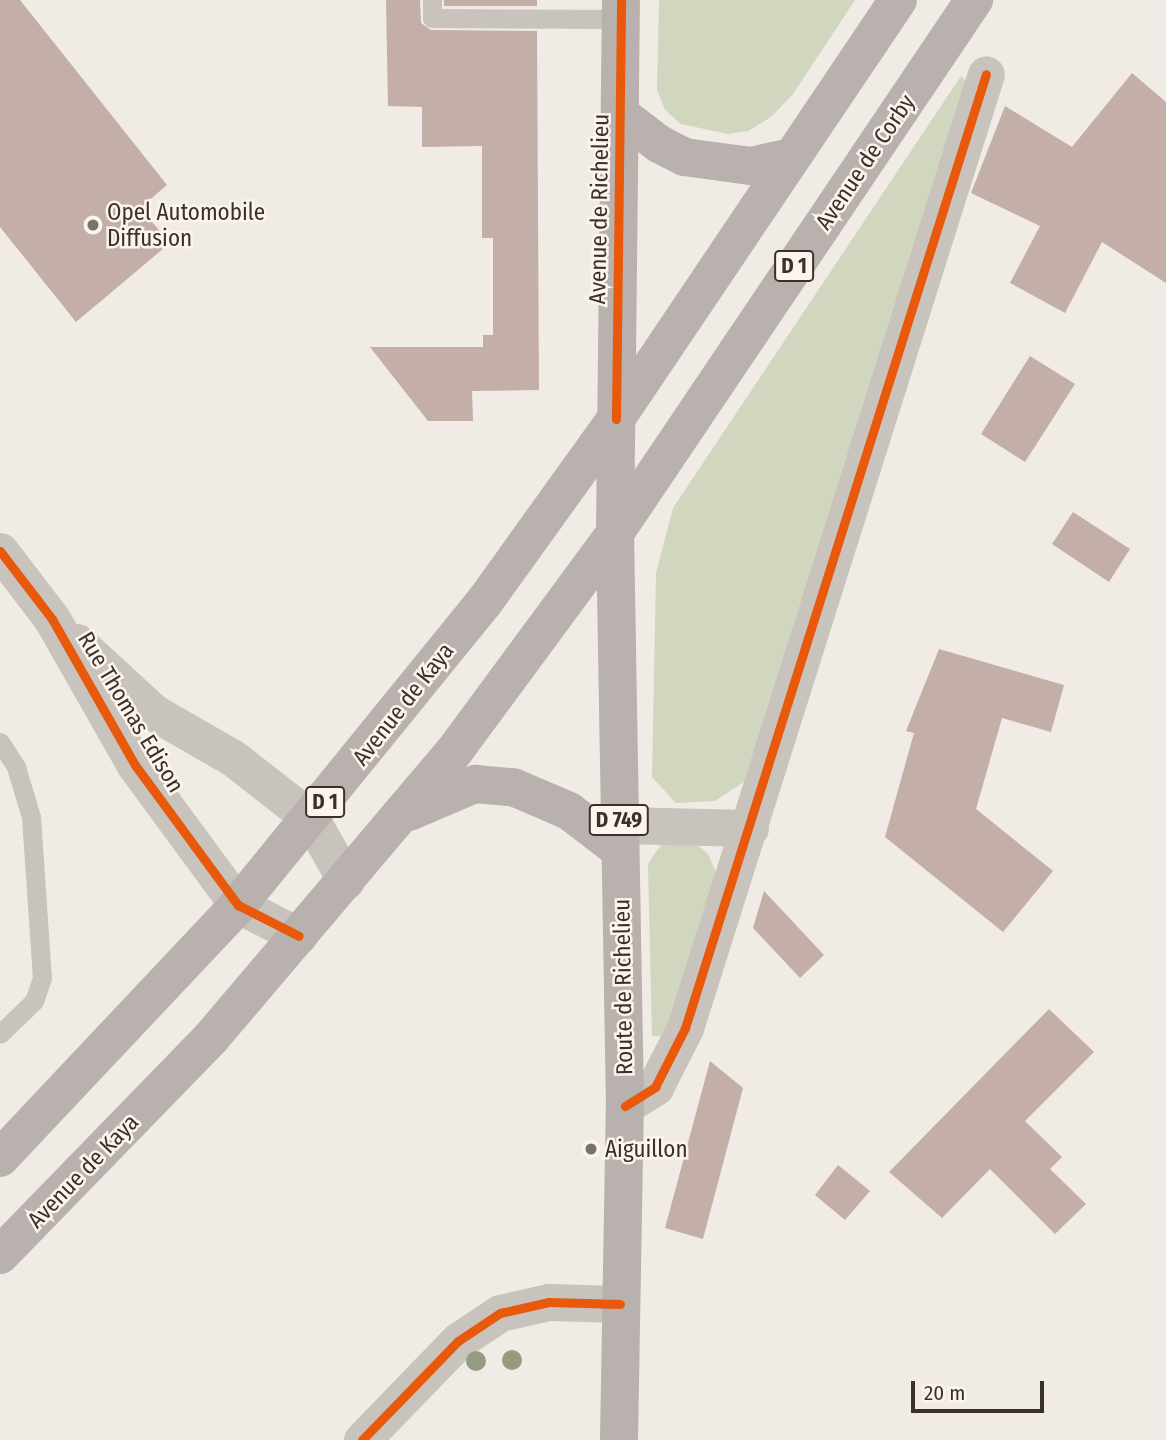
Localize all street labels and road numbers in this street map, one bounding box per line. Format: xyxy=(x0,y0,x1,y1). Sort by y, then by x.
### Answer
street label: Avenue de Corby xyxy=(810,89,920,235)
street label: Avenue de Richelieu xyxy=(584,114,614,304)
road number: D 1 xyxy=(773,248,815,284)
street label: Rue Thomas Edison xyxy=(72,627,190,797)
street label: Avenue de Kaya xyxy=(347,637,459,771)
road number: D 1 xyxy=(304,784,346,820)
road number: D 749 xyxy=(588,802,650,838)
street label: Route de Richelieu xyxy=(608,899,638,1075)
street label: Avenue de Kaya xyxy=(22,1108,144,1234)

